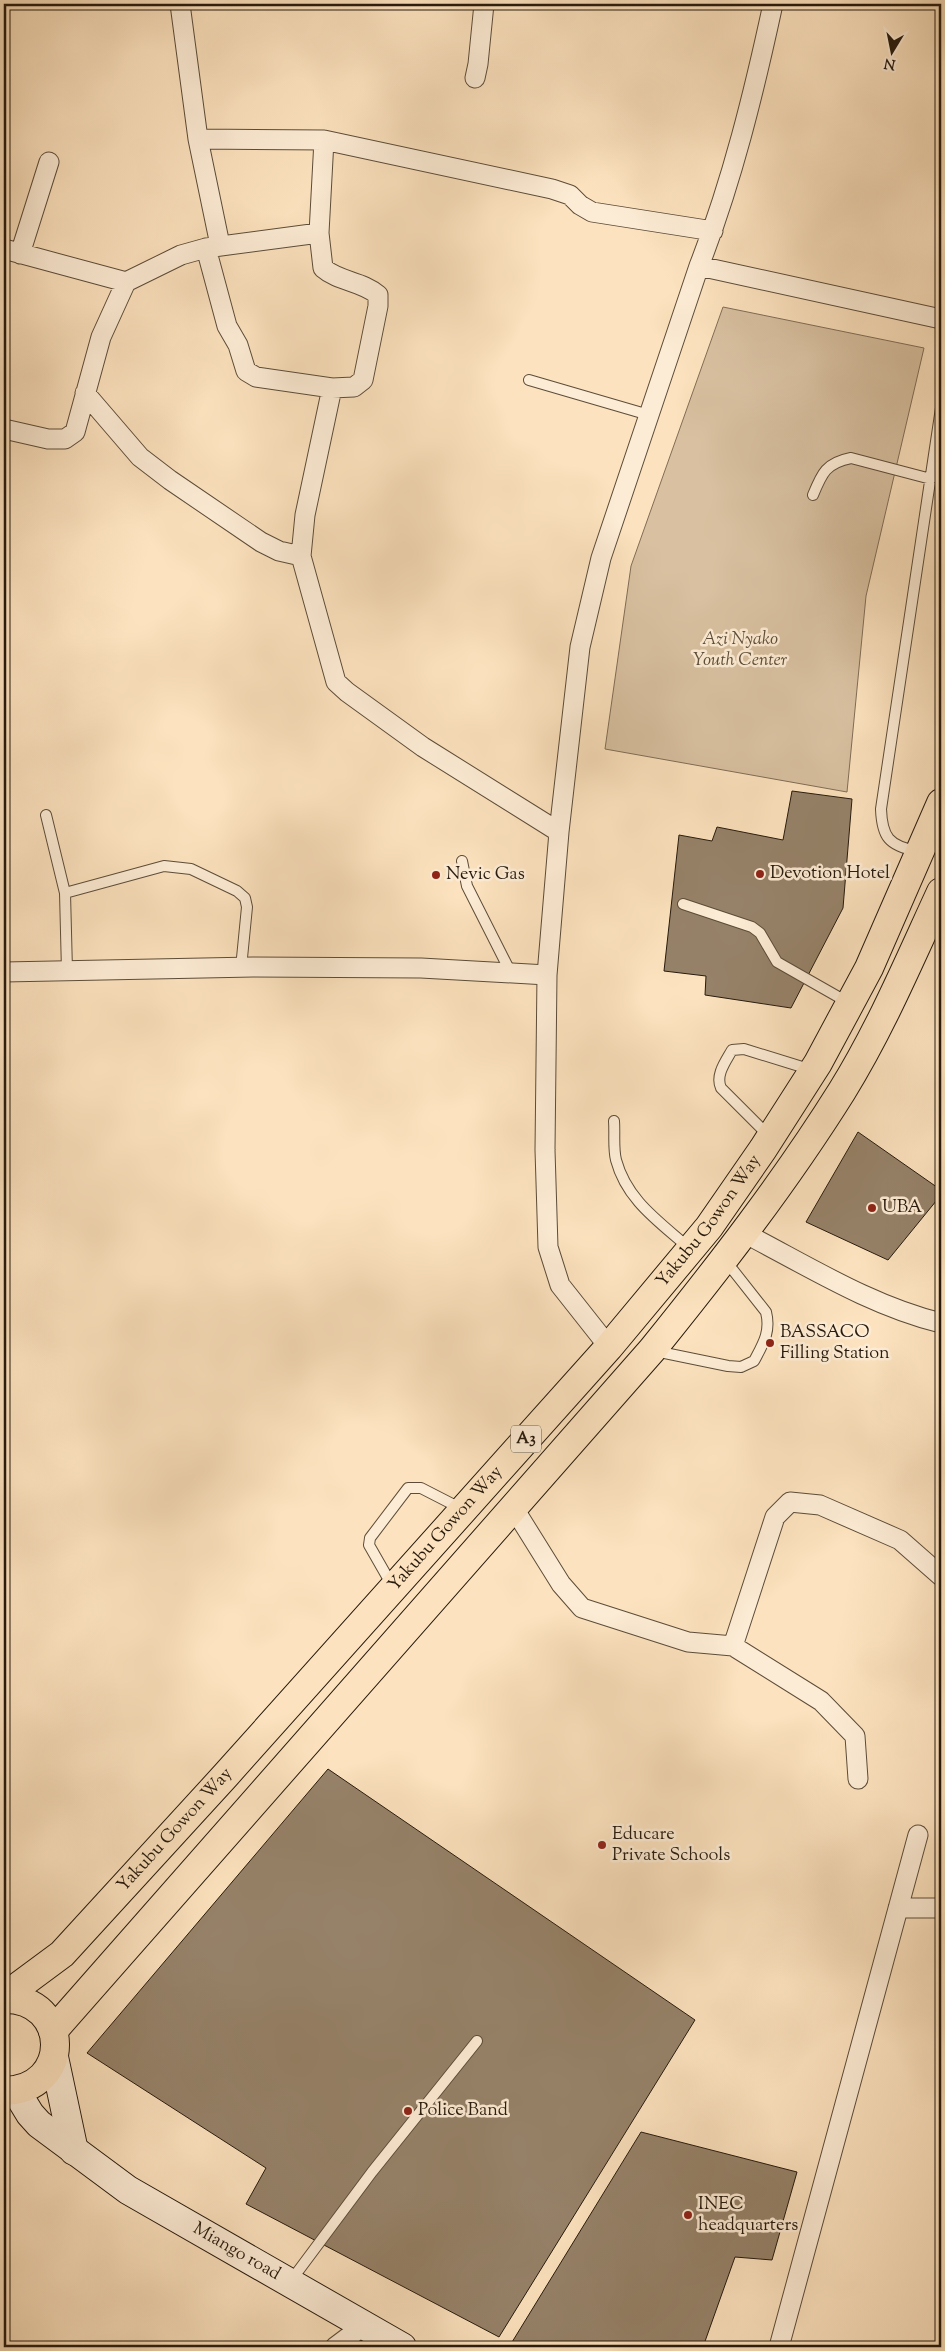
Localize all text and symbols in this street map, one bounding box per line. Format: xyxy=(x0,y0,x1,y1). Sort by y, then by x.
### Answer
north arrow xyxy=(868,28,918,78)
text: N xyxy=(883,52,897,74)
park label: Azi Nyako Youth Center xyxy=(693,627,788,674)
place label: Devotion Hotel xyxy=(770,861,890,887)
place label: Nevic Gas xyxy=(446,862,525,888)
marker: Devotion Hotel xyxy=(754,868,766,880)
marker: Nevic Gas xyxy=(430,869,442,881)
street label: Yakubu Gowon Way xyxy=(650,1150,768,1294)
place label: UBA xyxy=(882,1195,922,1221)
marker: UBA xyxy=(866,1202,878,1214)
place label: BASSACO Filling Station xyxy=(780,1320,890,1367)
marker: BASSACO Filling Station xyxy=(764,1337,776,1349)
road number: A3 xyxy=(511,1426,541,1452)
street label: Yakubu Gowon Way xyxy=(383,1460,509,1598)
street label: Yakubu Gowon Way xyxy=(111,1762,239,1898)
place label: Educare Private Schools xyxy=(612,1822,730,1869)
marker: Educare Private Schools xyxy=(596,1839,608,1851)
place label: Police Band xyxy=(418,2098,508,2124)
marker: Police Band xyxy=(402,2105,414,2117)
place label: INEC headquarters xyxy=(698,2192,798,2239)
marker: INEC headquarters xyxy=(682,2209,694,2221)
street label: Miango road xyxy=(187,2216,285,2288)

